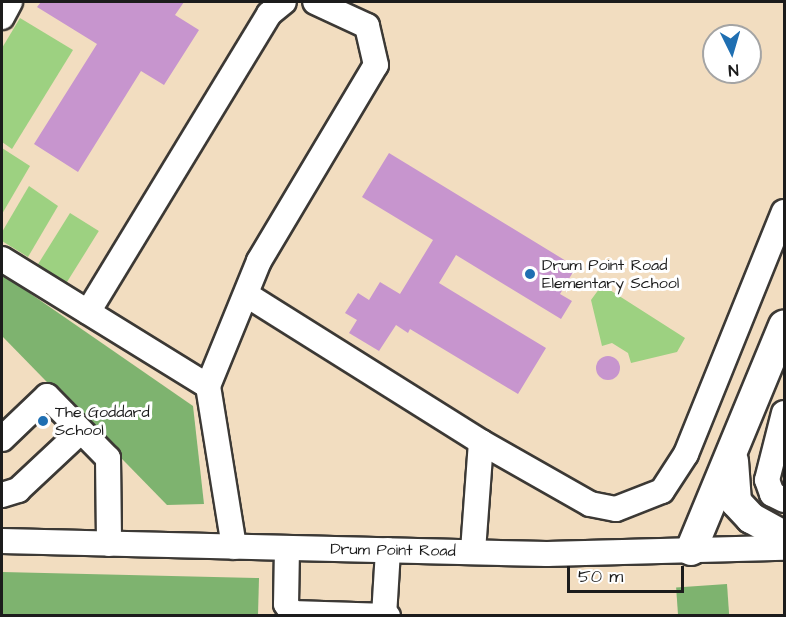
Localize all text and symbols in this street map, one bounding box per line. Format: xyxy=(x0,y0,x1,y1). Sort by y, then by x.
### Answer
north arrow xyxy=(702,24,762,84)
text: N xyxy=(727,59,739,81)
place label: Drum Point Road Elementary School xyxy=(542,255,679,293)
marker: Drum Point Road Elementary School xyxy=(523,267,537,281)
place label: The Goddard School xyxy=(55,402,150,440)
marker: The Goddard School xyxy=(36,414,50,428)
street label: Drum Point Road xyxy=(330,539,456,561)
scale bar xyxy=(570,554,687,592)
text: 50 m xyxy=(578,564,623,589)

